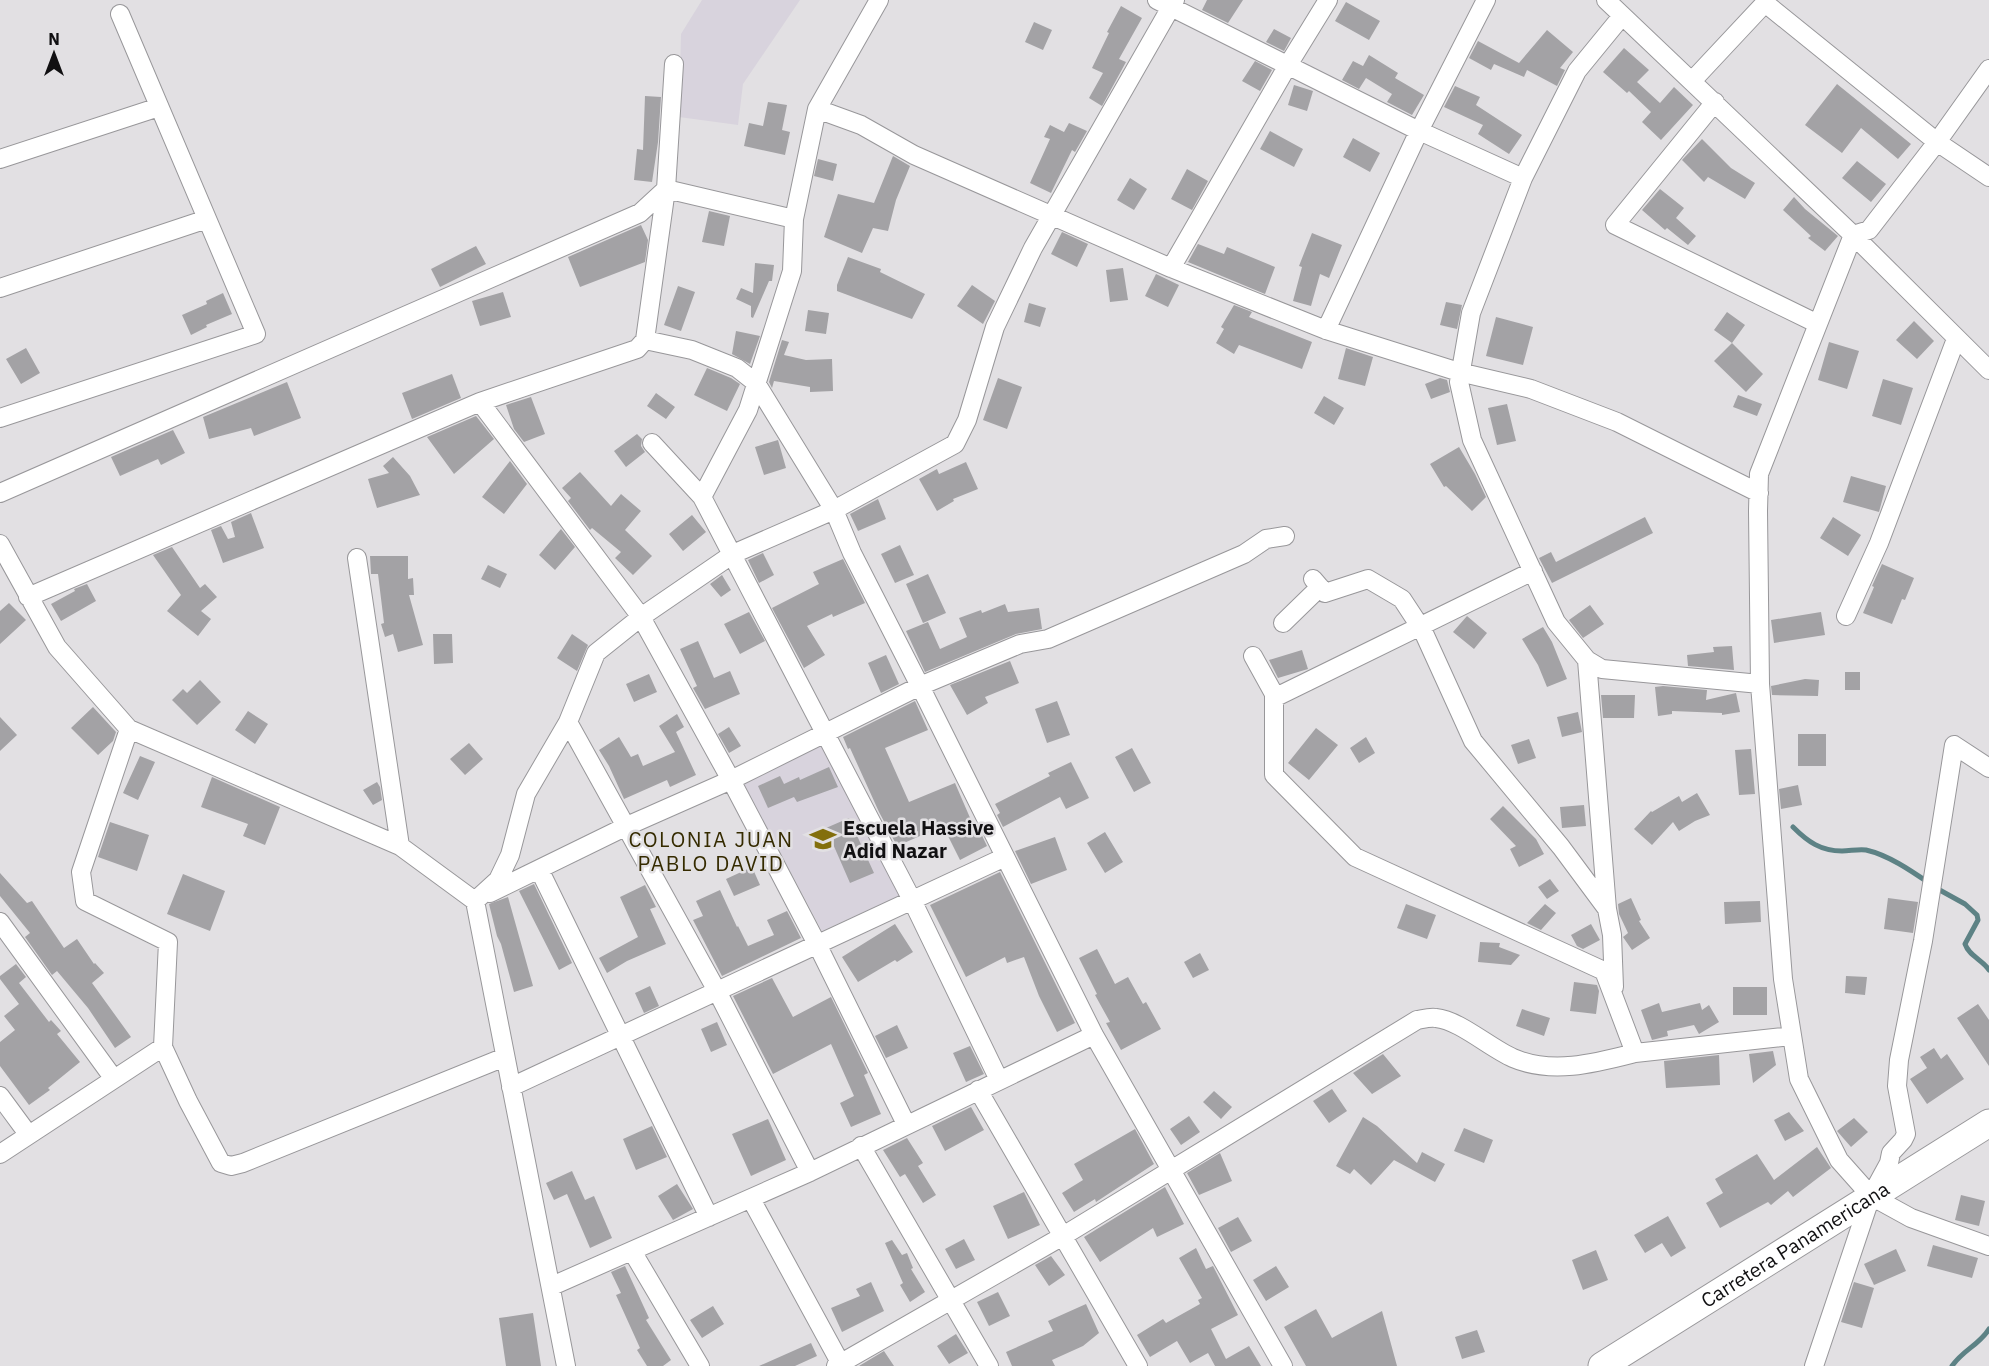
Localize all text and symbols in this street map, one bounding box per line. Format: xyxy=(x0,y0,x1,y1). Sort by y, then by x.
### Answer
north arrow xyxy=(24,24,84,84)
text: N xyxy=(48,29,60,49)
place label: Escuela Hassive Adid Nazar xyxy=(843,814,994,864)
school or university icon: Escuela Hassive Adid Nazar xyxy=(808,824,838,854)
district label: COLONIA JUAN PABLO DAVID xyxy=(628,825,794,877)
street label: Carretera Panamericana xyxy=(1696,1175,1894,1314)

